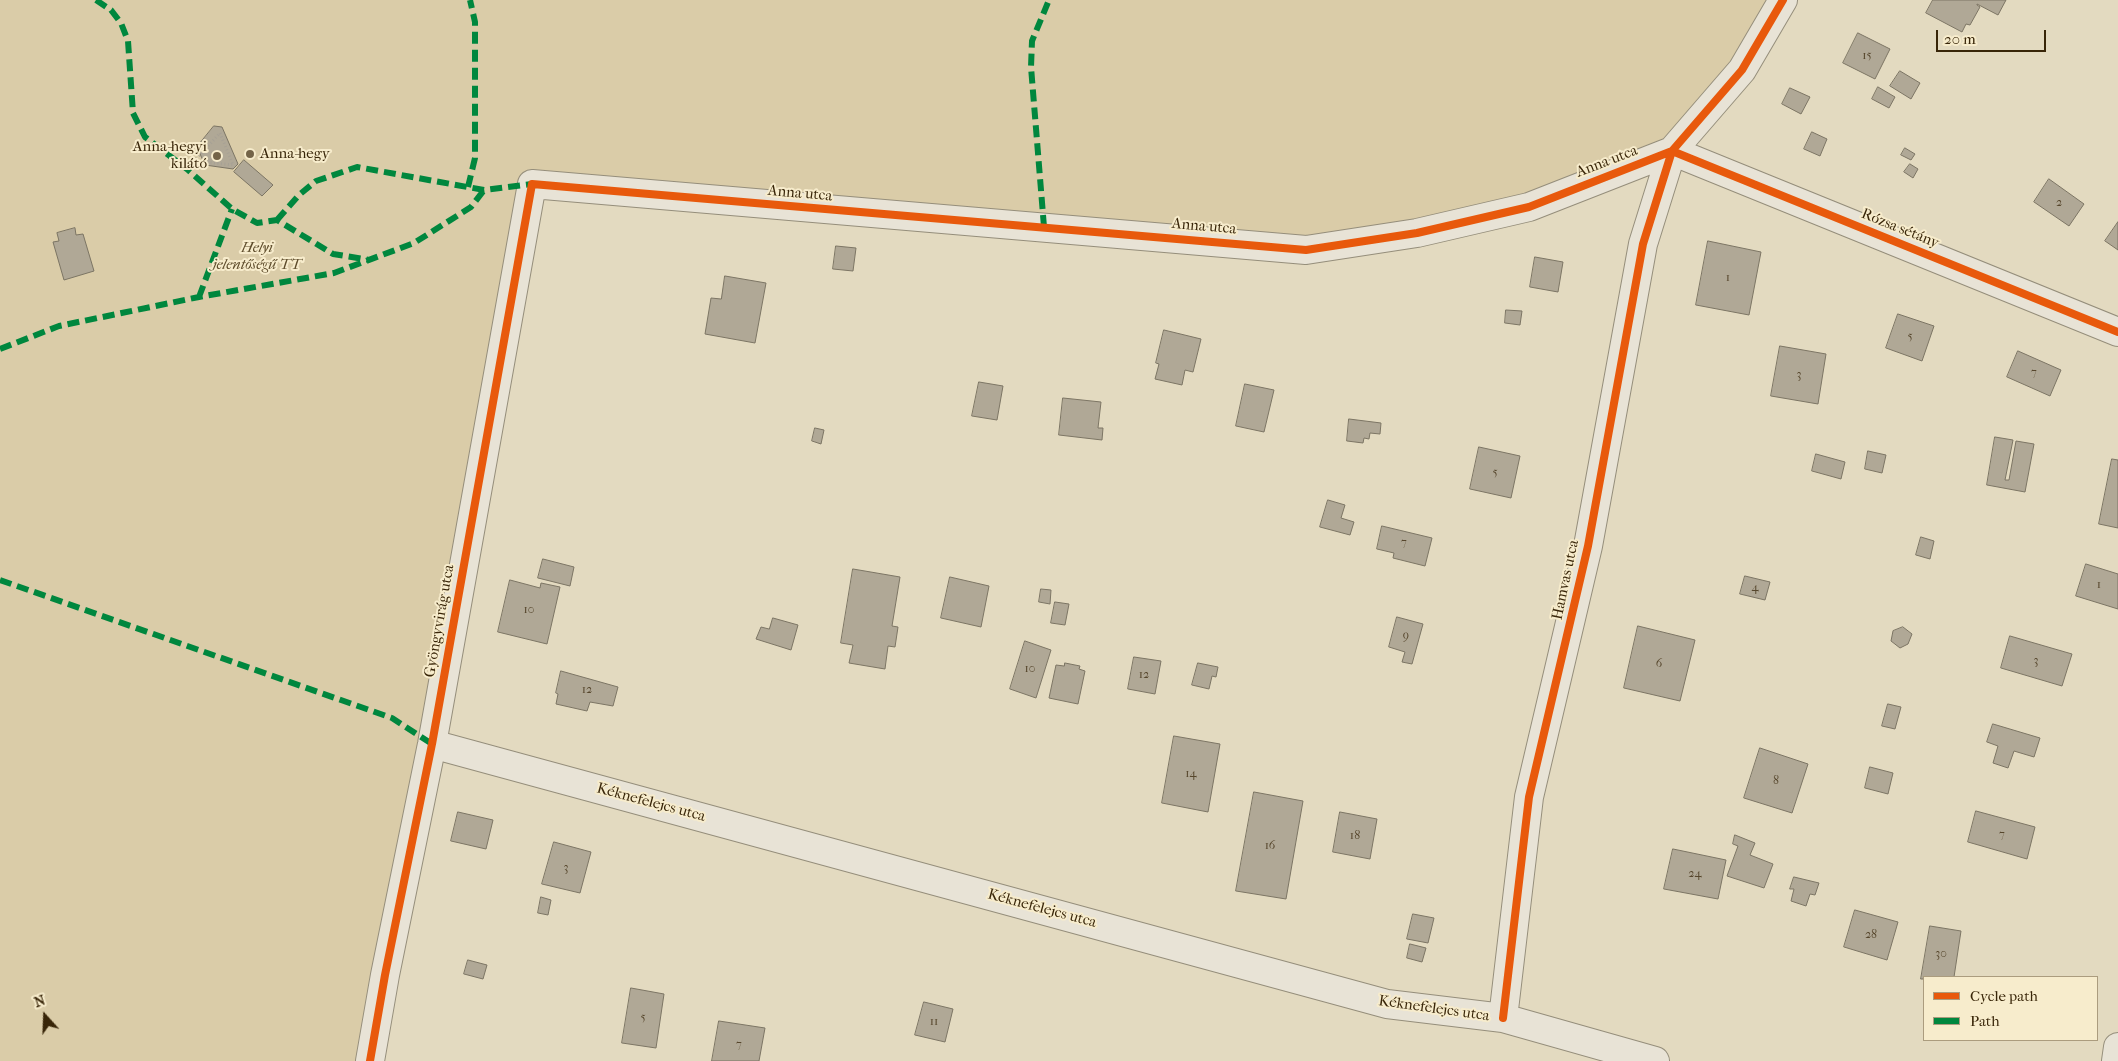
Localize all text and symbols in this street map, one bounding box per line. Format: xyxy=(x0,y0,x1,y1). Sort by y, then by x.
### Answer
scale bar xyxy=(1938,20,2048,52)
text: 20 m xyxy=(1944,30,1976,48)
house number: 15 xyxy=(1862,49,1872,63)
place label: Anna-hegyi kilátó xyxy=(133,138,207,173)
street label: Anna utca xyxy=(1574,142,1640,182)
place label: Anna-hegy xyxy=(260,145,330,163)
marker: Anna-hegy xyxy=(244,148,256,160)
marker: Anna-hegyi kilátó xyxy=(211,150,223,162)
street label: Anna utca xyxy=(767,182,833,206)
house number: 2 xyxy=(2056,196,2062,210)
street label: Rózsa sétány xyxy=(1859,205,1941,253)
street label: Anna utca xyxy=(1171,215,1237,239)
park label: Helyi jelentőségű TT xyxy=(213,239,301,274)
house number: 1 xyxy=(1726,271,1730,285)
house number: 5 xyxy=(1907,330,1913,344)
house number: 7 xyxy=(2031,366,2037,380)
house number: 3 xyxy=(1797,368,1801,382)
house number: 5 xyxy=(1492,466,1498,480)
house number: 7 xyxy=(1401,536,1407,550)
street label: Hamvas utca xyxy=(1549,538,1583,622)
street label: Gyöngyvirág utca xyxy=(421,563,459,679)
house number: 1 xyxy=(2097,578,2101,592)
house number: 4 xyxy=(1751,581,1759,595)
house number: 10 xyxy=(524,603,534,617)
house number: 9 xyxy=(1403,629,1409,643)
house number: 3 xyxy=(2034,654,2038,668)
house number: 6 xyxy=(1656,657,1662,671)
house number: 10 xyxy=(1025,662,1035,676)
house number: 12 xyxy=(1139,668,1149,682)
house number: 12 xyxy=(582,683,592,697)
house number: 14 xyxy=(1185,767,1197,781)
house number: 8 xyxy=(1773,774,1779,788)
street label: Kéknefelejcs utca xyxy=(595,780,707,826)
house number: 7 xyxy=(1999,828,2005,842)
house number: 18 xyxy=(1350,829,1360,843)
house number: 16 xyxy=(1265,839,1275,853)
house number: 3 xyxy=(564,861,568,875)
house number: 24 xyxy=(1688,867,1702,881)
street label: Kéknefelejcs utca xyxy=(986,886,1098,932)
house number: 28 xyxy=(1865,928,1877,942)
house number: 30 xyxy=(1935,947,1947,961)
legend xyxy=(1923,976,2098,1041)
text: Cycle path xyxy=(1970,987,2038,1005)
north arrow xyxy=(20,991,70,1041)
text: N xyxy=(32,992,48,1011)
street label: Kéknefelejcs utca xyxy=(1377,992,1491,1026)
house number: 5 xyxy=(640,1011,646,1025)
text: Path xyxy=(1970,1012,2000,1030)
house number: 11 xyxy=(930,1015,938,1029)
house number: 7 xyxy=(736,1038,742,1052)

